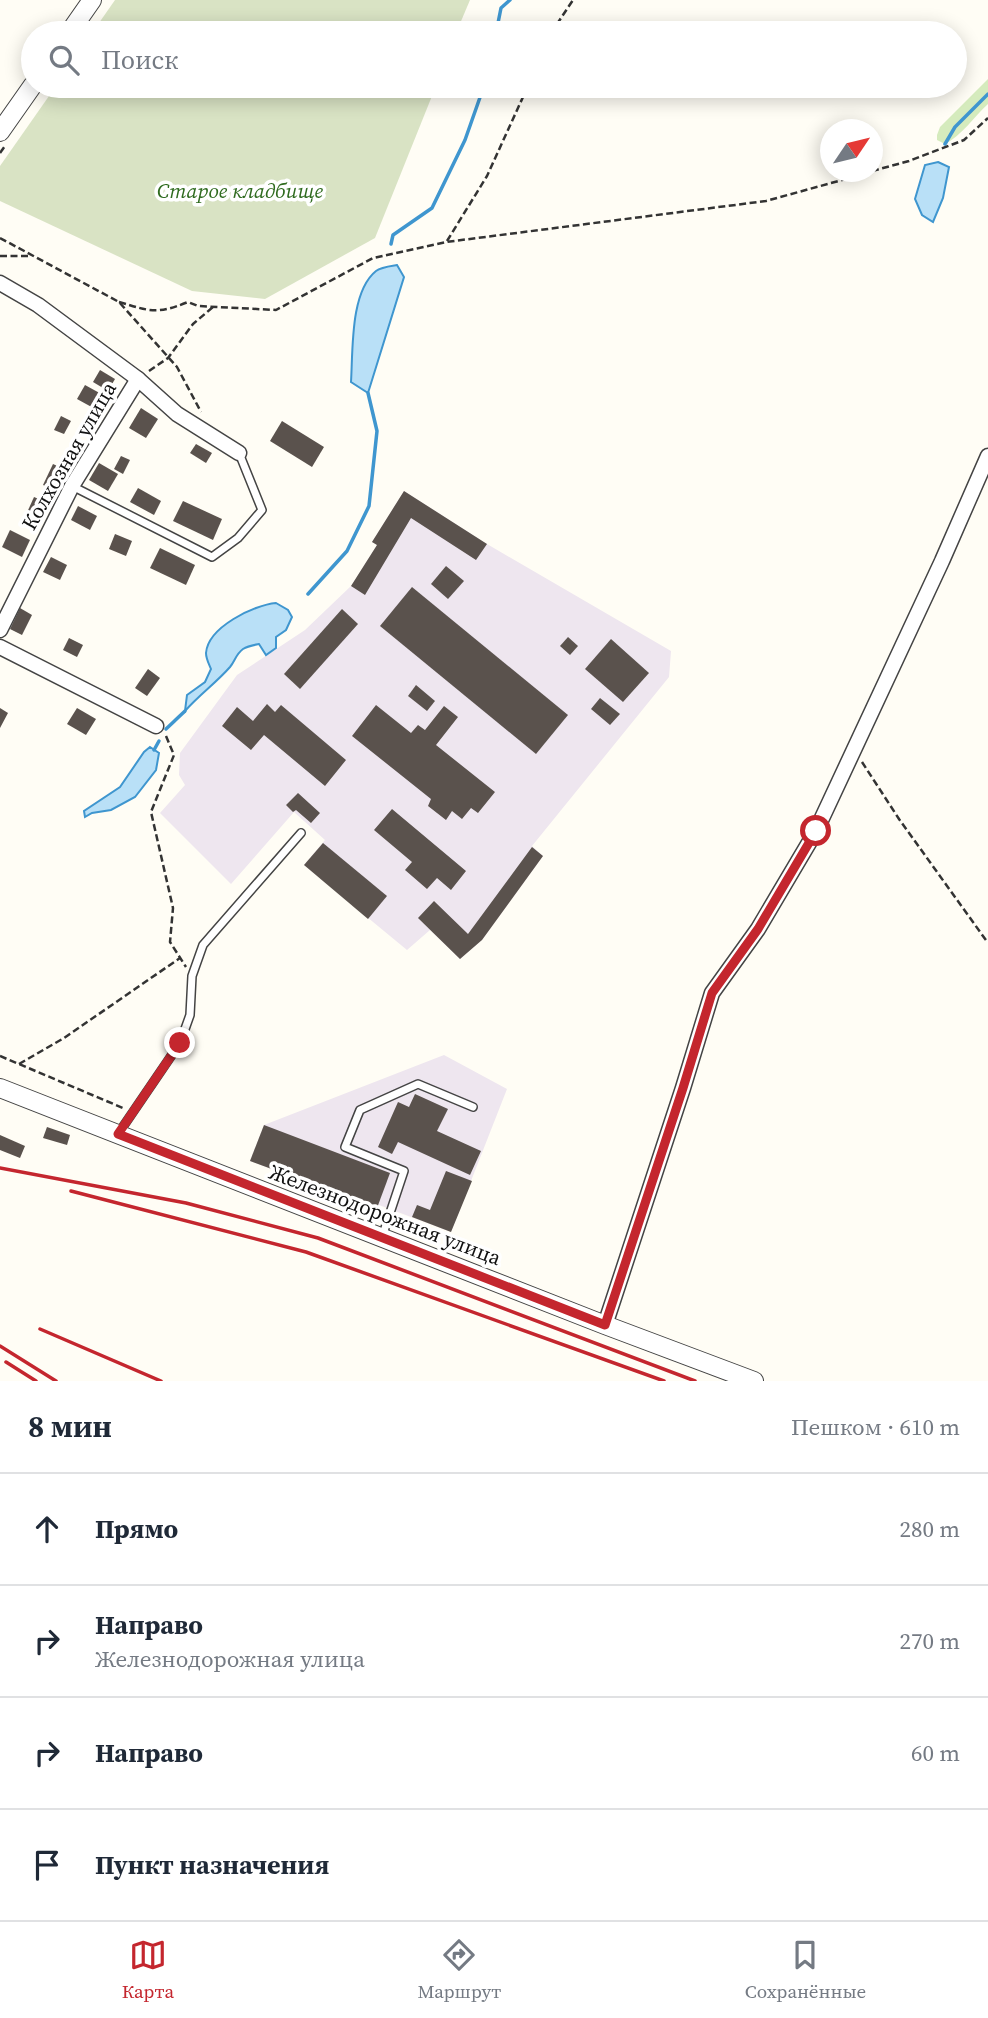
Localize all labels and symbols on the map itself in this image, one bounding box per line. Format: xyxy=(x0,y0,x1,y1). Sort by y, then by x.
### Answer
north arrow xyxy=(820,119,883,182)
park label: Старое кладбище xyxy=(157,176,324,205)
street label: Колхозная улица xyxy=(14,376,123,535)
route start xyxy=(800,815,831,846)
route end xyxy=(164,1027,195,1058)
street label: Железнодорожная улица xyxy=(265,1157,506,1272)

